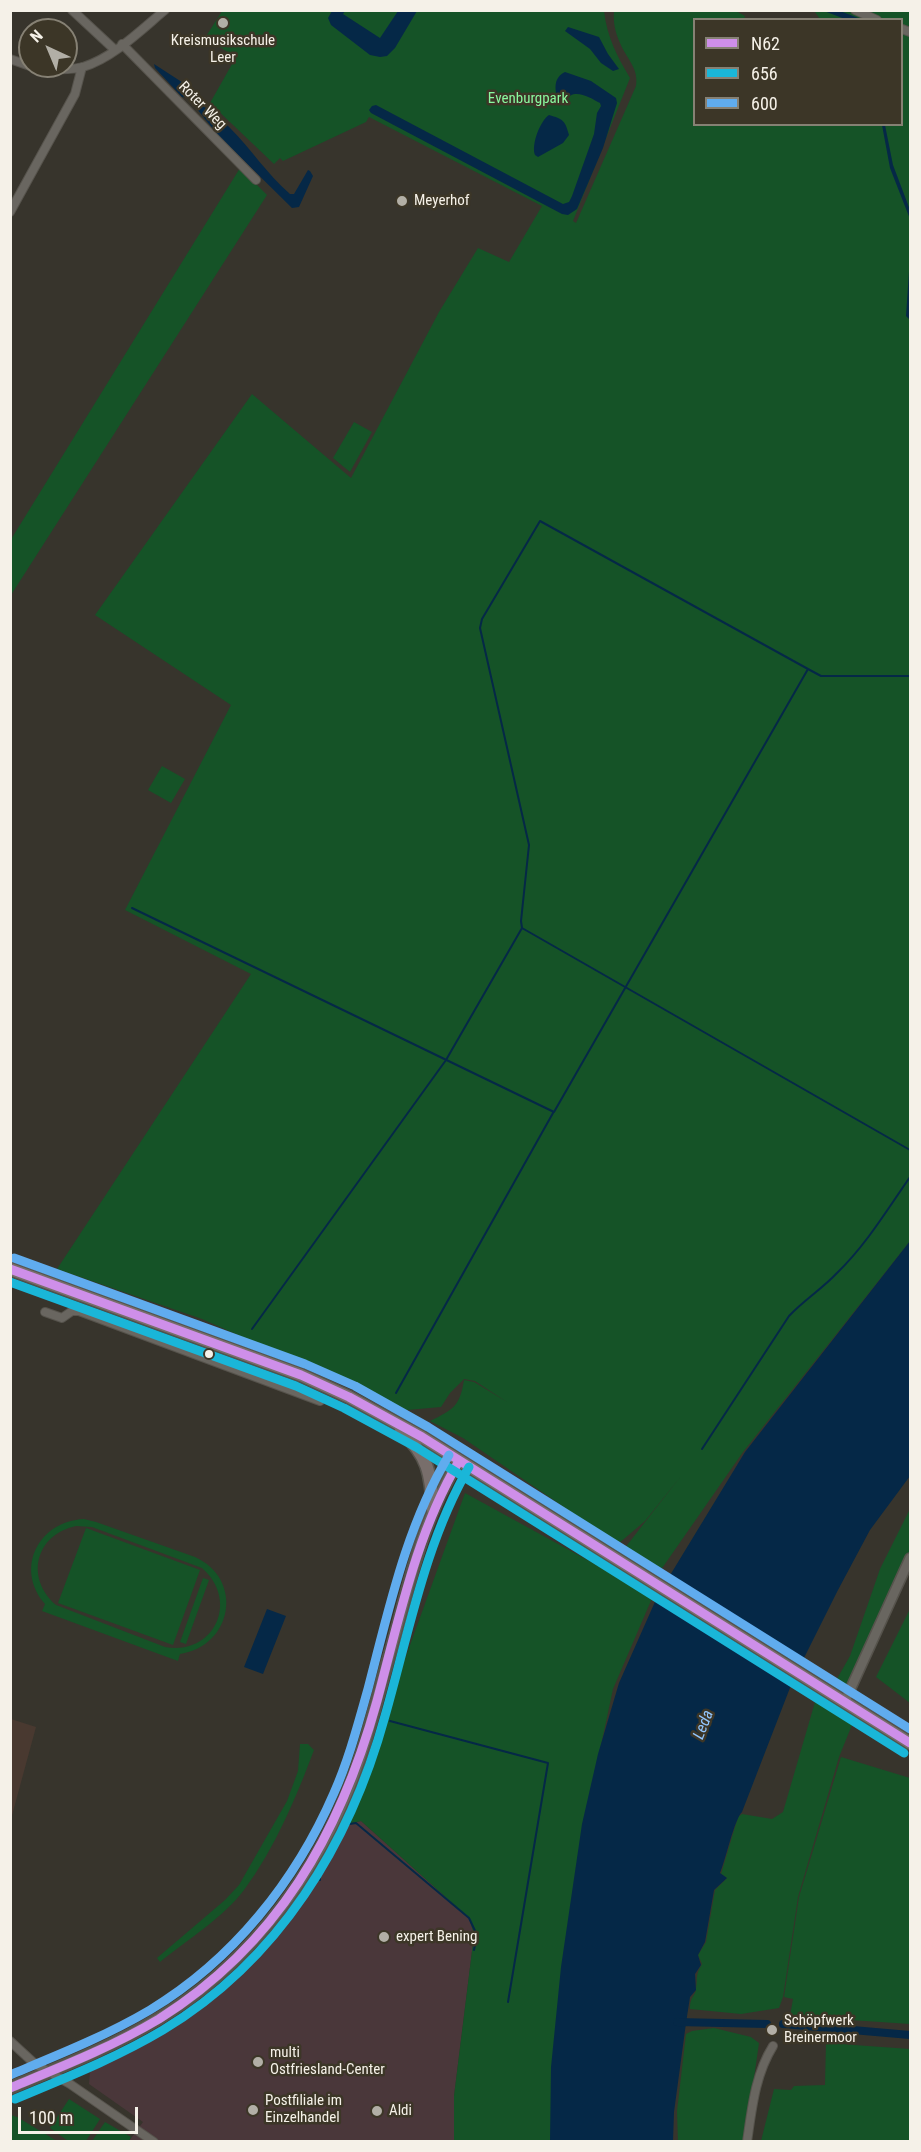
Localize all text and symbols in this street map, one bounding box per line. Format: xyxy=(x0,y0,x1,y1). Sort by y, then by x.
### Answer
marker: Kreismusikschule Leer xyxy=(216,16,230,30)
north arrow xyxy=(18,18,78,78)
legend xyxy=(693,18,903,126)
text: N xyxy=(26,26,47,46)
place label: Kreismusikschule Leer xyxy=(171,32,275,67)
text: N62 xyxy=(751,33,780,54)
text: 656 xyxy=(751,63,778,84)
street label: Roter Weg xyxy=(174,78,230,134)
park label: Evenburgpark xyxy=(488,90,568,108)
text: 600 xyxy=(751,93,778,114)
place label: Meyerhof xyxy=(414,192,470,210)
marker: Meyerhof xyxy=(395,194,409,208)
unlabelled marker xyxy=(203,1348,215,1360)
water label: Leda xyxy=(690,1708,718,1742)
place label: expert Bening xyxy=(396,1928,477,1946)
marker: expert Bening xyxy=(377,1930,391,1944)
place label: Schöpfwerk Breinermoor xyxy=(784,2012,857,2047)
marker: Schöpfwerk Breinermoor xyxy=(765,2023,779,2037)
place label: multi Ostfriesland-Center xyxy=(270,2044,385,2079)
marker: multi Ostfriesland-Center xyxy=(251,2055,265,2069)
place label: Postfiliale im Einzelhandel xyxy=(265,2092,342,2127)
scale bar xyxy=(21,2095,141,2133)
place label: Aldi xyxy=(389,2102,412,2120)
marker: Postfiliale im Einzelhandel xyxy=(246,2103,260,2117)
marker: Aldi xyxy=(370,2104,384,2118)
text: 100 m xyxy=(29,2107,73,2128)

